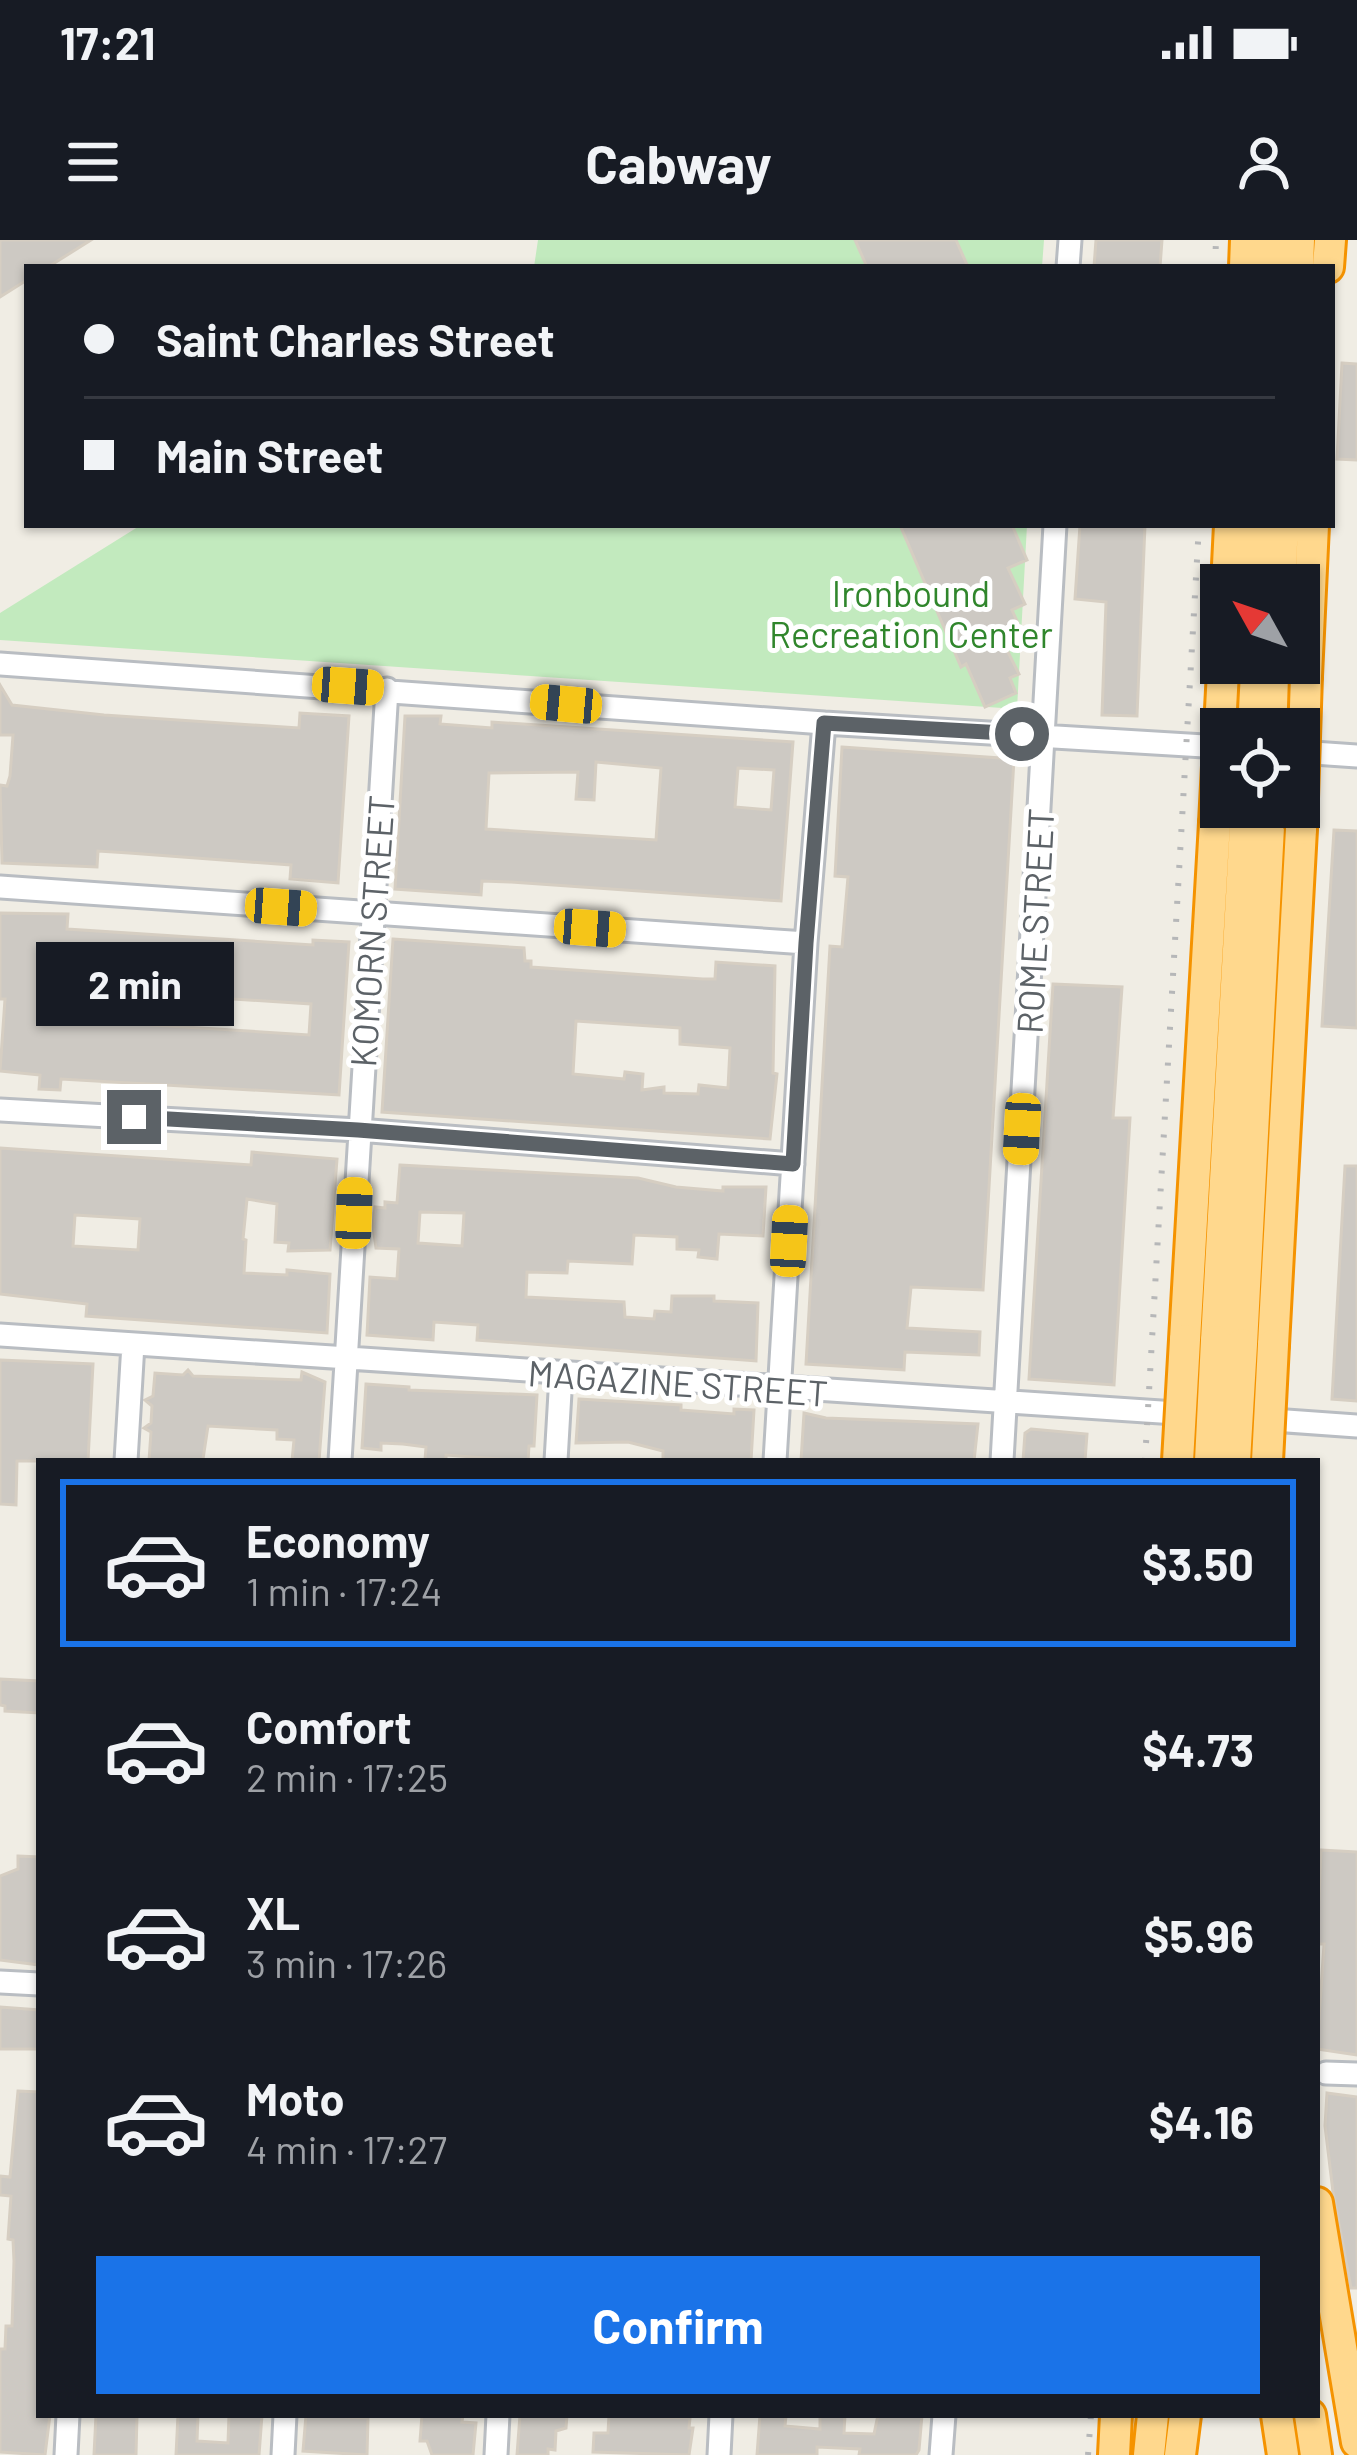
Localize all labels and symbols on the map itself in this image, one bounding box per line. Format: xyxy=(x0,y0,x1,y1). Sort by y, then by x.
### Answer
north arrow xyxy=(1200,564,1320,684)
park label: Ironbound Recreation Center xyxy=(769,571,1053,655)
car xyxy=(311,666,385,706)
car xyxy=(529,683,603,725)
route start xyxy=(995,707,1049,761)
street label: KOMORN STREET xyxy=(340,794,402,1068)
street label: ROME STREET xyxy=(1007,807,1061,1035)
car xyxy=(244,887,318,927)
car xyxy=(553,908,627,948)
callout: 2 min xyxy=(35,943,233,1027)
route end xyxy=(107,1090,161,1144)
car xyxy=(1002,1092,1042,1166)
car xyxy=(335,1176,373,1250)
car xyxy=(769,1204,809,1278)
street label: MAGAZINE STREET xyxy=(527,1350,829,1414)

